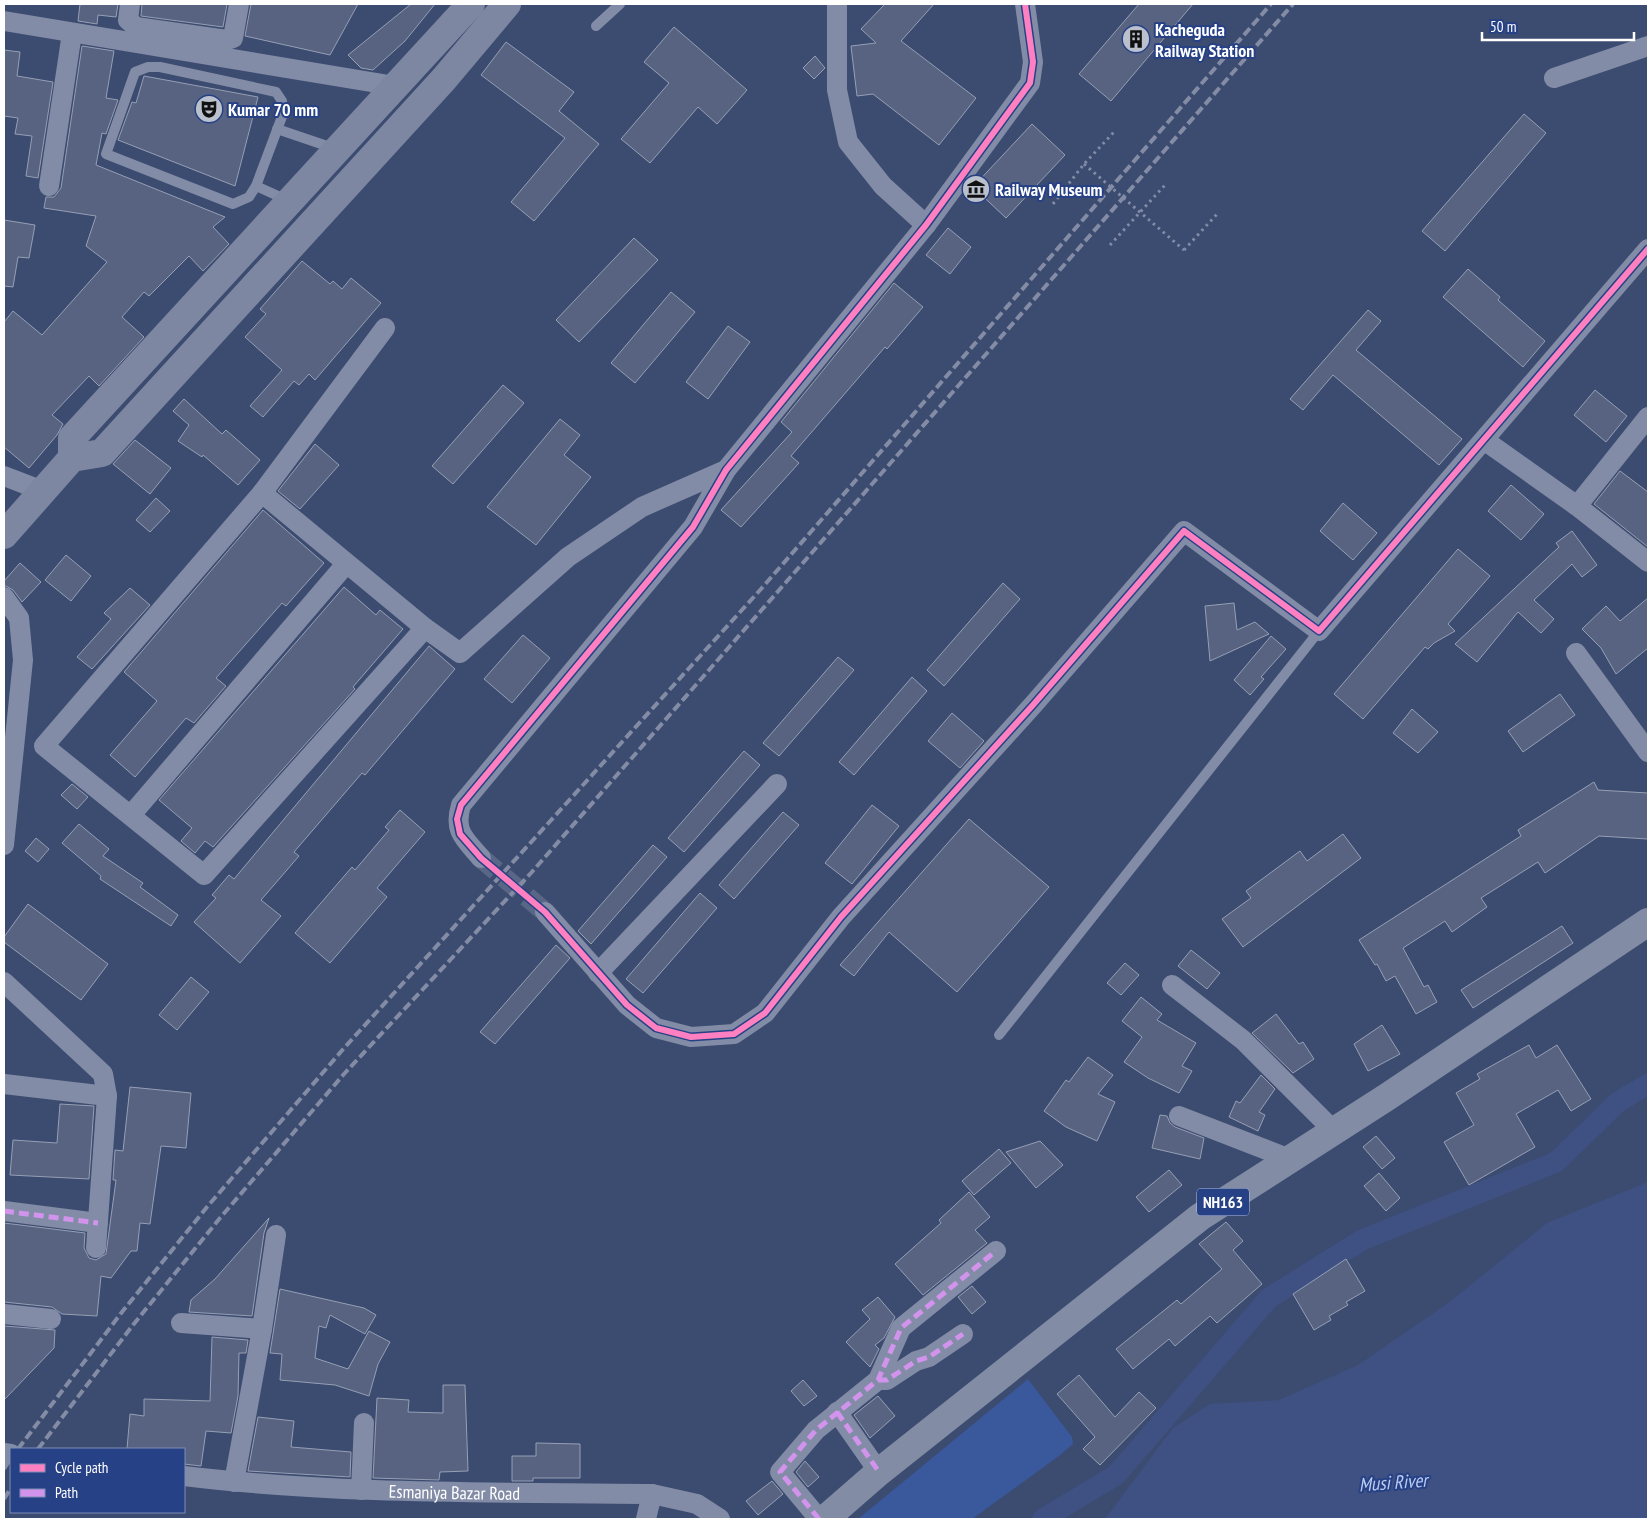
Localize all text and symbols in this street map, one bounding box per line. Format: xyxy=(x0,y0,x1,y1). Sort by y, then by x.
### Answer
scale bar xyxy=(1482,10,1634,42)
text: 50 m xyxy=(1490,17,1516,36)
place label: Kacheguda Railway Station xyxy=(1155,18,1254,62)
building icon: Kacheguda Railway Station xyxy=(1121,24,1151,54)
theatre icon: Kumar 70 mm xyxy=(194,94,224,124)
place label: Kumar 70 mm xyxy=(228,98,318,121)
museum icon: Railway Museum xyxy=(961,174,991,204)
place label: Railway Museum xyxy=(995,178,1102,201)
road number: NH163 xyxy=(1197,1188,1249,1216)
legend xyxy=(10,1448,185,1513)
text: Cycle path xyxy=(55,1458,108,1477)
water label: Musi River xyxy=(1358,1467,1431,1496)
street label: Esmaniya Bazar Road xyxy=(388,1479,520,1504)
text: Path xyxy=(55,1483,78,1502)

